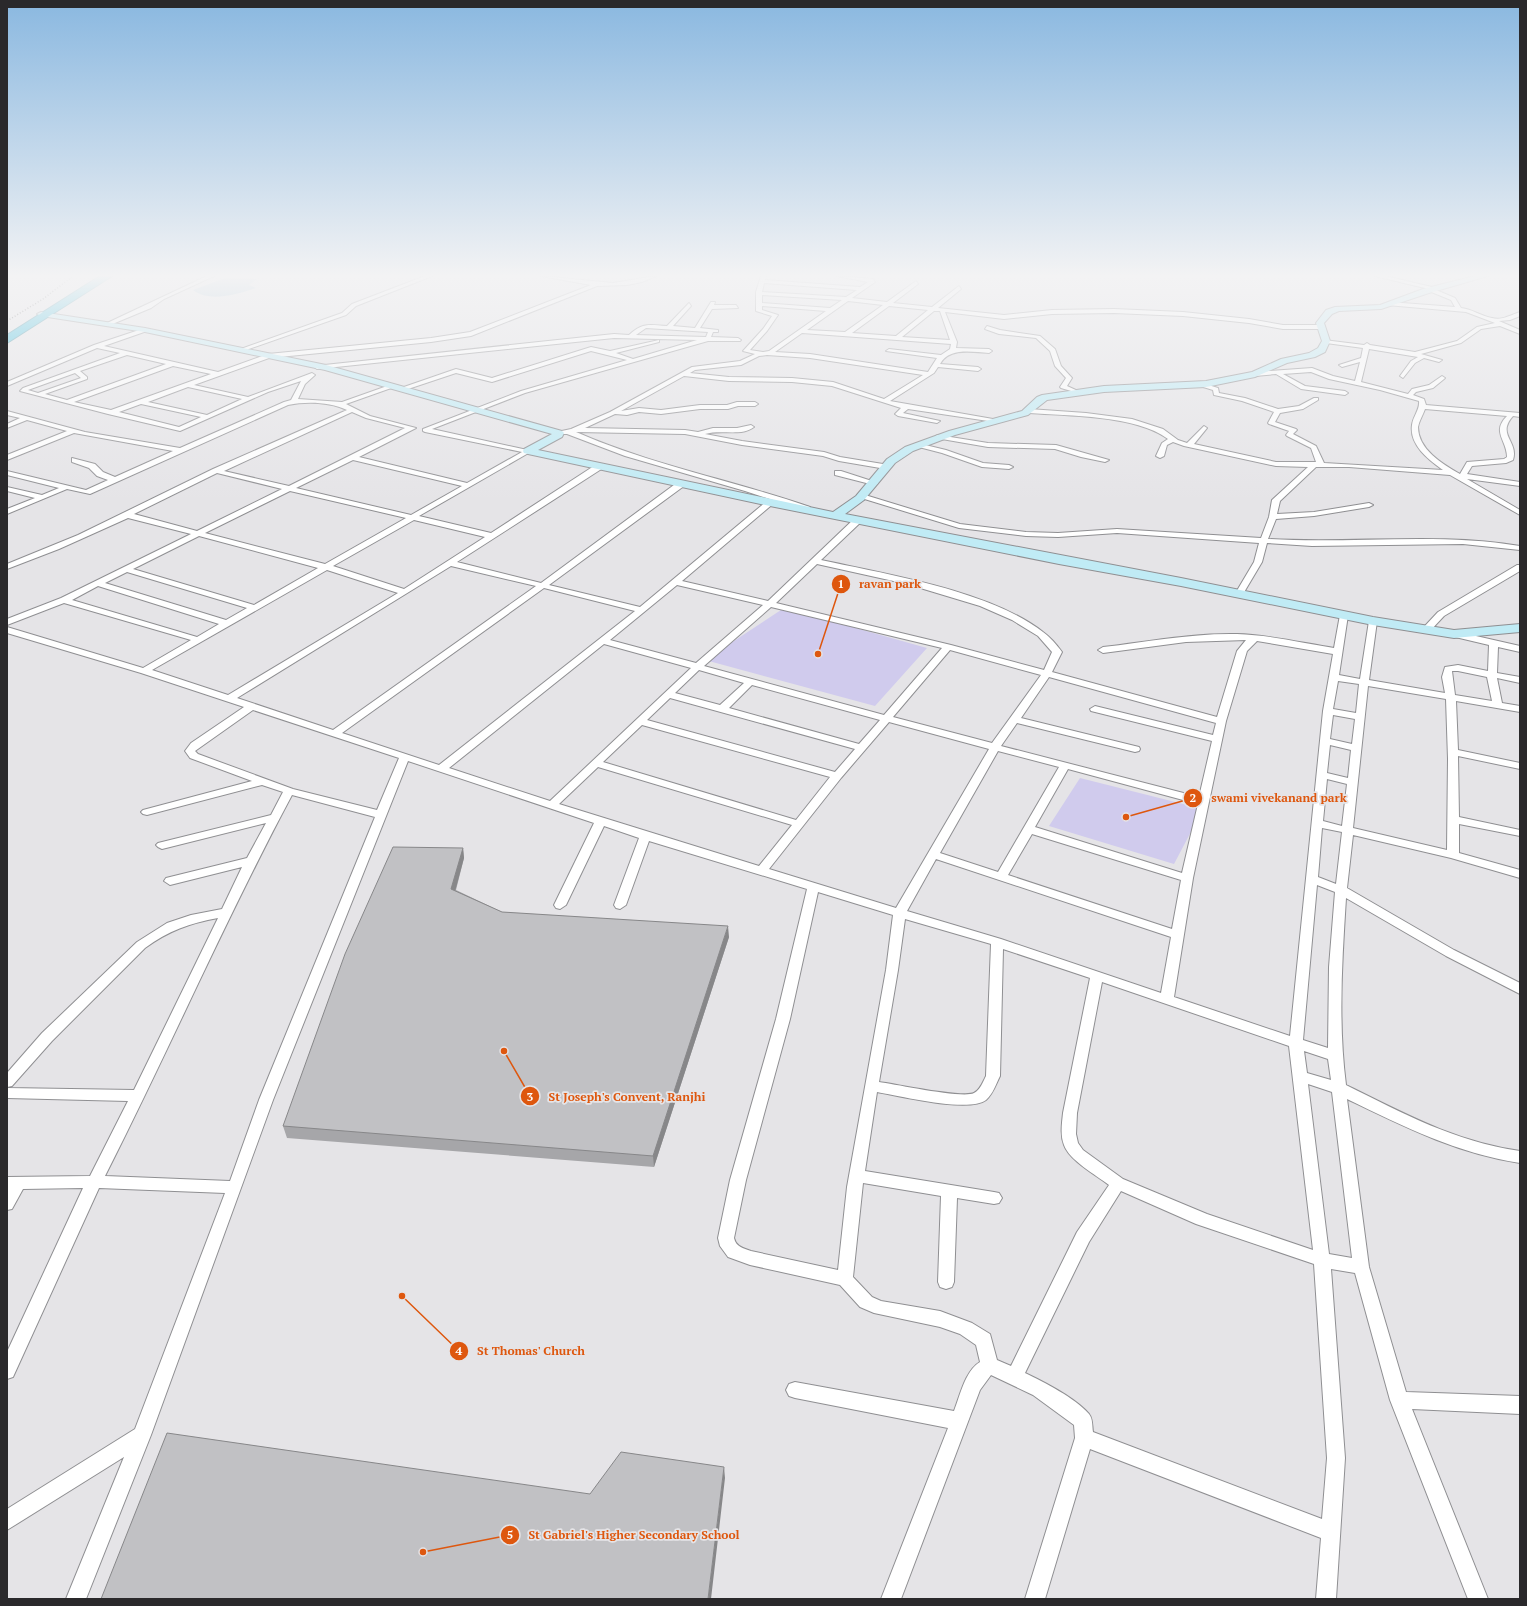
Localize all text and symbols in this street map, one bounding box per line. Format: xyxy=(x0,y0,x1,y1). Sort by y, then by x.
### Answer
callout: ravan park xyxy=(831,572,930,596)
text: 1 xyxy=(838,576,844,591)
text: ravan park xyxy=(859,576,921,591)
callout: swami vivekanand park xyxy=(1183,786,1354,810)
text: 2 xyxy=(1190,790,1197,805)
text: swami vivekanand park xyxy=(1211,790,1347,805)
callout: St Joseph's Convent, Ranjhi xyxy=(520,1084,713,1108)
text: 3 xyxy=(527,1089,534,1104)
text: St Joseph's Convent, Ranjhi xyxy=(549,1089,705,1104)
callout: St Thomas' Church xyxy=(449,1339,594,1363)
text: 4 xyxy=(456,1343,463,1358)
text: St Thomas' Church xyxy=(477,1343,585,1358)
callout: St Gabriel's Higher Secondary School xyxy=(500,1523,747,1547)
text: 5 xyxy=(507,1527,513,1542)
text: St Gabriel's Higher Secondary School xyxy=(528,1527,740,1542)

